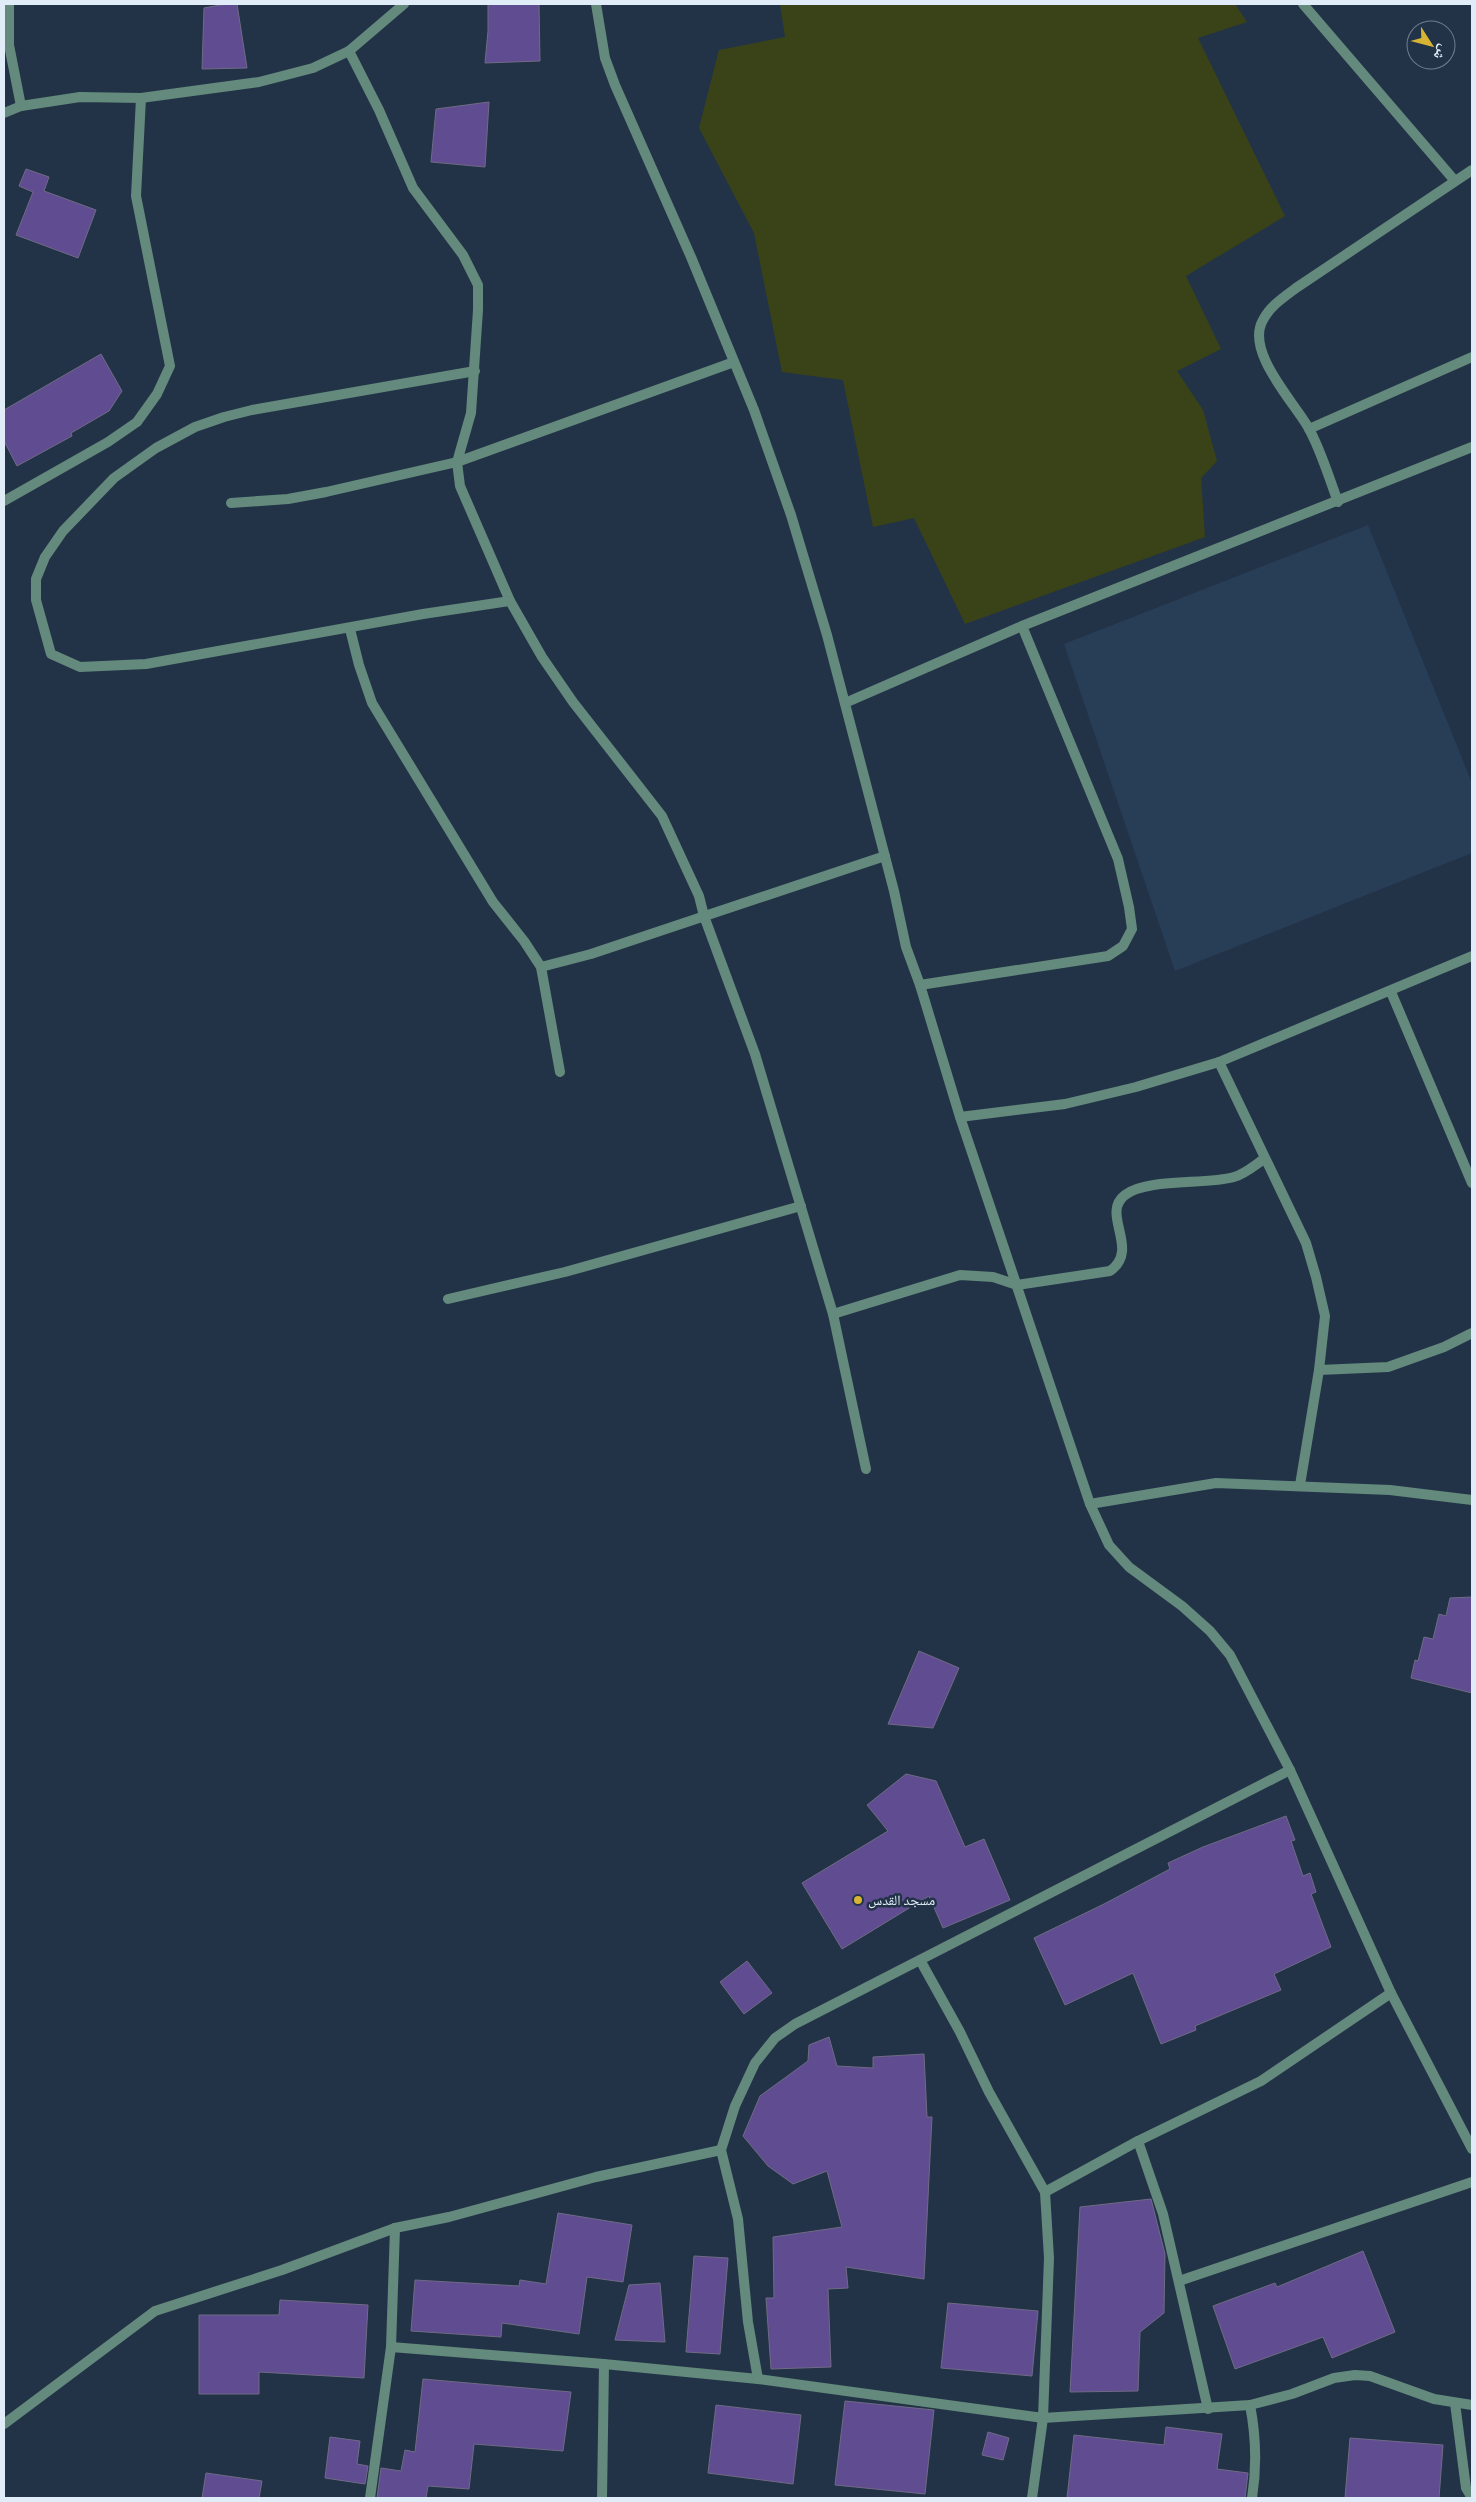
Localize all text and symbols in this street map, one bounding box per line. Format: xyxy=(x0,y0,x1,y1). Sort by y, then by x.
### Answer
north arrow xyxy=(1406,20,1456,70)
text: ش xyxy=(1430,41,1453,64)
place label: مسجد القدس xyxy=(868,1891,935,1909)
marker: مسجد القدس xyxy=(852,1894,864,1906)

